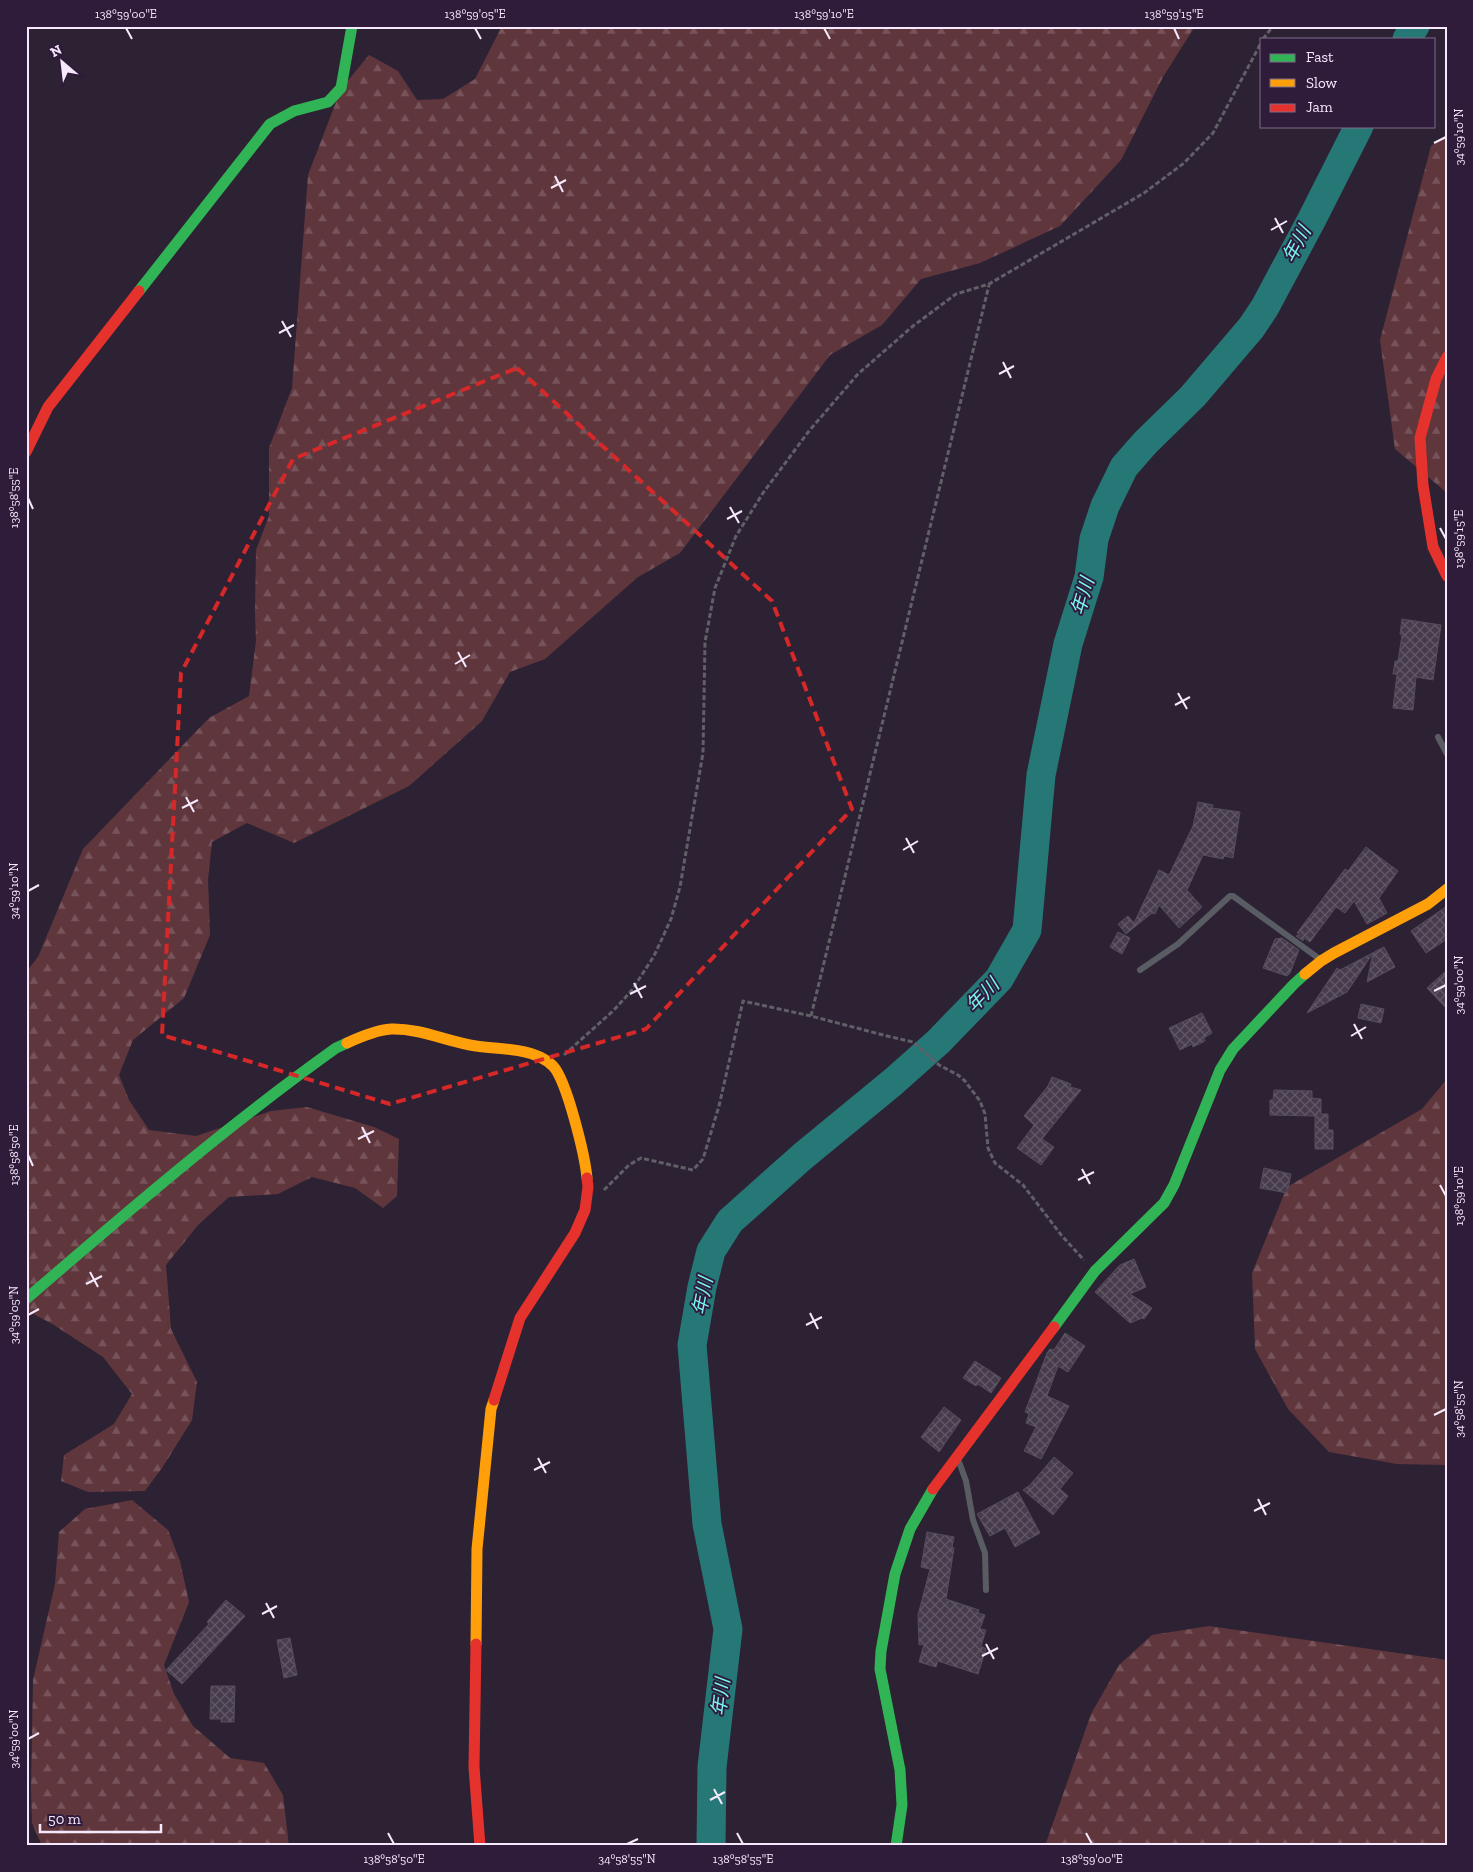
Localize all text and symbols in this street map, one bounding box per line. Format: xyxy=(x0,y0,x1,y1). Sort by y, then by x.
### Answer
text: 138°59'00"E xyxy=(95,7,157,21)
text: 138°59'05"E xyxy=(444,7,506,21)
text: 138°59'10"E xyxy=(794,7,854,21)
text: 138°59'15"E xyxy=(1145,7,1203,21)
north arrow xyxy=(38,38,88,88)
legend xyxy=(1260,38,1436,128)
text: N xyxy=(47,41,65,61)
text: Fast xyxy=(1306,48,1334,66)
text: Slow xyxy=(1306,74,1338,92)
text: Jam xyxy=(1306,98,1333,116)
text: 34°59'10"N xyxy=(1452,109,1466,165)
water label: 年川 xyxy=(1277,220,1316,266)
text: 138°58'55"E xyxy=(7,468,21,528)
text: 138°59'15"E xyxy=(1452,510,1466,568)
water label: 年川 xyxy=(1066,573,1099,618)
text: 34°59'10"N xyxy=(7,863,21,919)
text: 34°59'00"N xyxy=(1452,955,1466,1014)
water label: 年川 xyxy=(961,972,1005,1017)
text: 138°58'50"E xyxy=(7,1124,21,1186)
text: 138°59'10"E xyxy=(1452,1166,1466,1226)
water label: 年川 xyxy=(688,1273,718,1317)
text: 34°59'05"N xyxy=(7,1286,21,1344)
text: 34°58'55"N xyxy=(1452,1380,1466,1438)
water label: 年川 xyxy=(707,1675,734,1717)
text: 34°59'00"N xyxy=(7,1709,21,1768)
scale bar xyxy=(40,1802,161,1834)
text: 50 m xyxy=(48,1810,81,1828)
text: 138°58'50"E xyxy=(363,1852,425,1866)
text: 34°58'55"N xyxy=(598,1852,656,1866)
text: 138°58'55"E xyxy=(713,1852,773,1866)
text: 138°59'00"E xyxy=(1061,1852,1123,1866)

